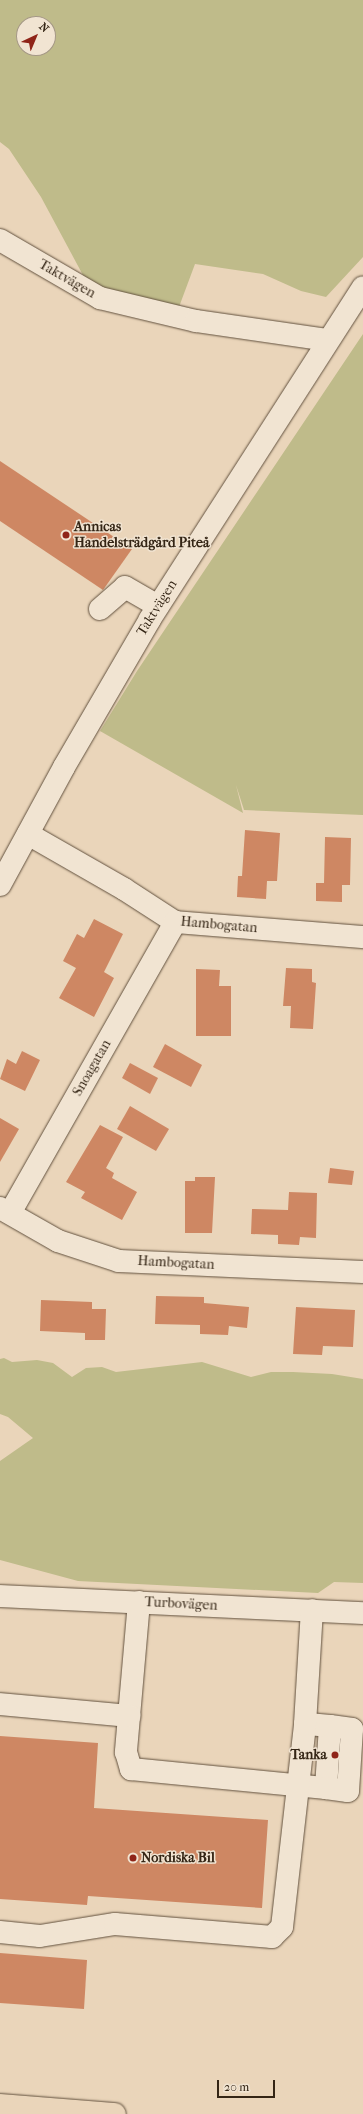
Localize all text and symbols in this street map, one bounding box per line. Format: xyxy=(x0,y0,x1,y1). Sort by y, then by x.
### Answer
north arrow xyxy=(16,16,56,56)
text: N xyxy=(36,20,52,35)
street label: Taktvägen xyxy=(36,256,98,302)
place label: Annicas Handelsträdgård Piteå xyxy=(74,519,209,552)
marker: Annicas Handelsträdgård Piteå xyxy=(61,530,71,540)
street label: Taktvägen xyxy=(133,577,181,639)
street label: Hambogatan xyxy=(180,913,258,937)
street label: Snoagatan xyxy=(69,1037,115,1099)
street label: Hambogatan xyxy=(137,1253,215,1273)
street label: Turbovägen xyxy=(144,1594,218,1614)
place label: Tanka xyxy=(291,1747,327,1763)
marker: Tanka xyxy=(330,1750,340,1760)
place label: Nordiska Bil xyxy=(141,1850,215,1866)
marker: Nordiska Bil xyxy=(128,1853,138,1863)
scale bar xyxy=(219,2072,277,2098)
text: 20 m xyxy=(224,2080,249,2094)

